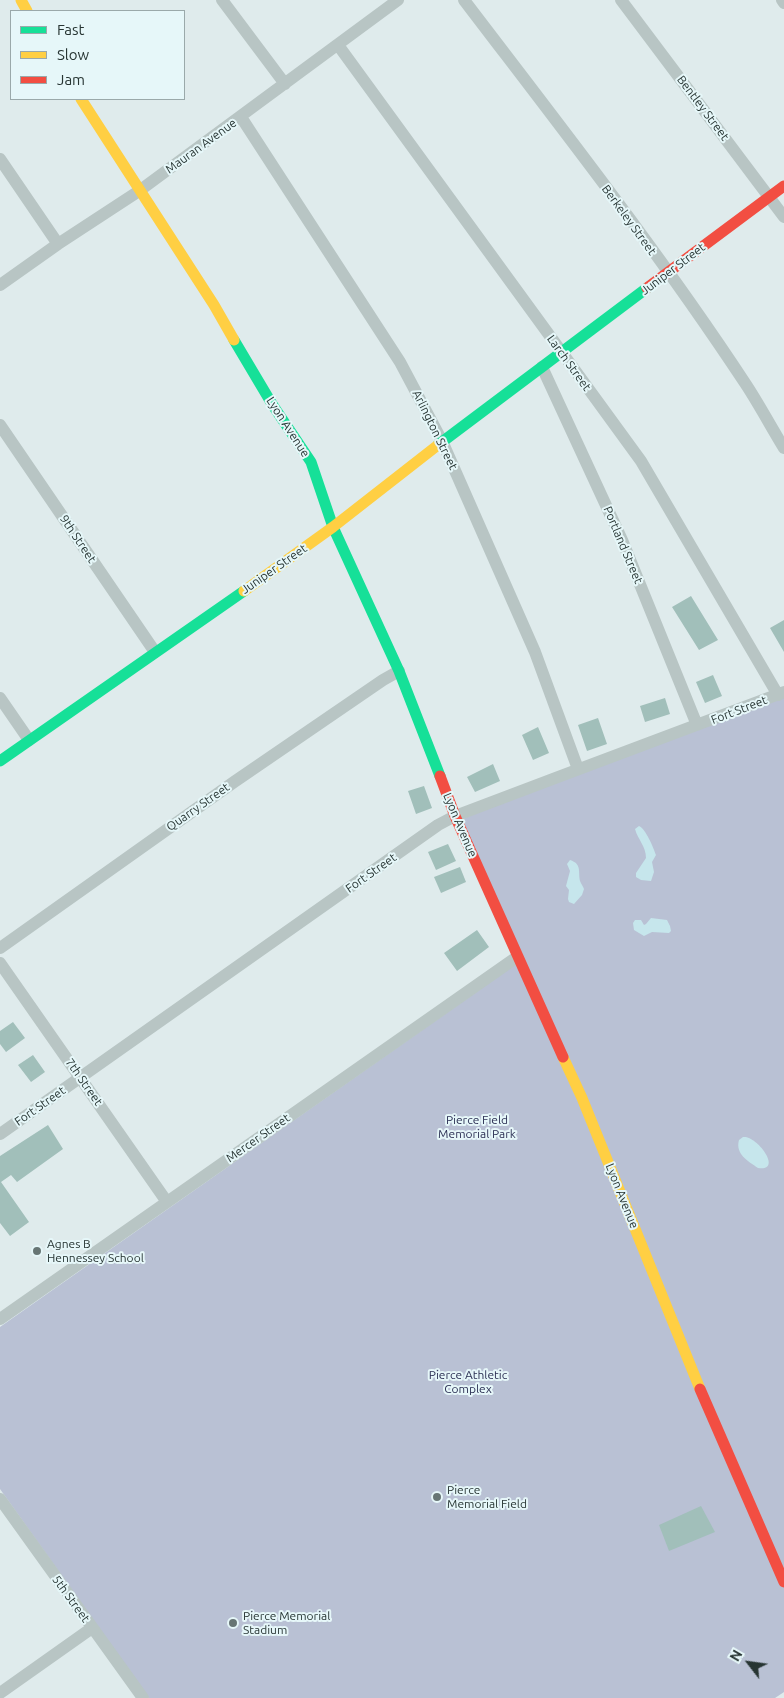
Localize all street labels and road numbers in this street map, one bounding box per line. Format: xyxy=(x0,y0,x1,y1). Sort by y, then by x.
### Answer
street label: Bentley Street xyxy=(674,73,732,143)
street label: Mauran Avenue xyxy=(163,115,239,177)
street label: Berkeley Street xyxy=(599,182,659,258)
street label: Juniper Street xyxy=(638,240,708,298)
street label: Larch Street xyxy=(544,332,594,394)
street label: Arlington Street xyxy=(409,388,461,472)
street label: Lyon Avenue xyxy=(263,394,313,460)
street label: Portland Street xyxy=(600,504,646,586)
street label: 9th Street xyxy=(57,512,99,566)
street label: Juniper Street xyxy=(238,541,310,597)
street label: Fort Street xyxy=(709,693,769,727)
street label: Quarry Street xyxy=(164,780,232,834)
street label: Lyon Avenue xyxy=(440,791,480,859)
street label: Fort Street xyxy=(343,850,399,896)
street label: 7th Street xyxy=(62,1056,106,1108)
street label: Fort Street xyxy=(12,1083,68,1129)
street label: Mercer Street xyxy=(223,1111,293,1165)
street label: Lyon Avenue xyxy=(602,1161,642,1231)
street label: 5th Street xyxy=(49,1573,93,1625)

